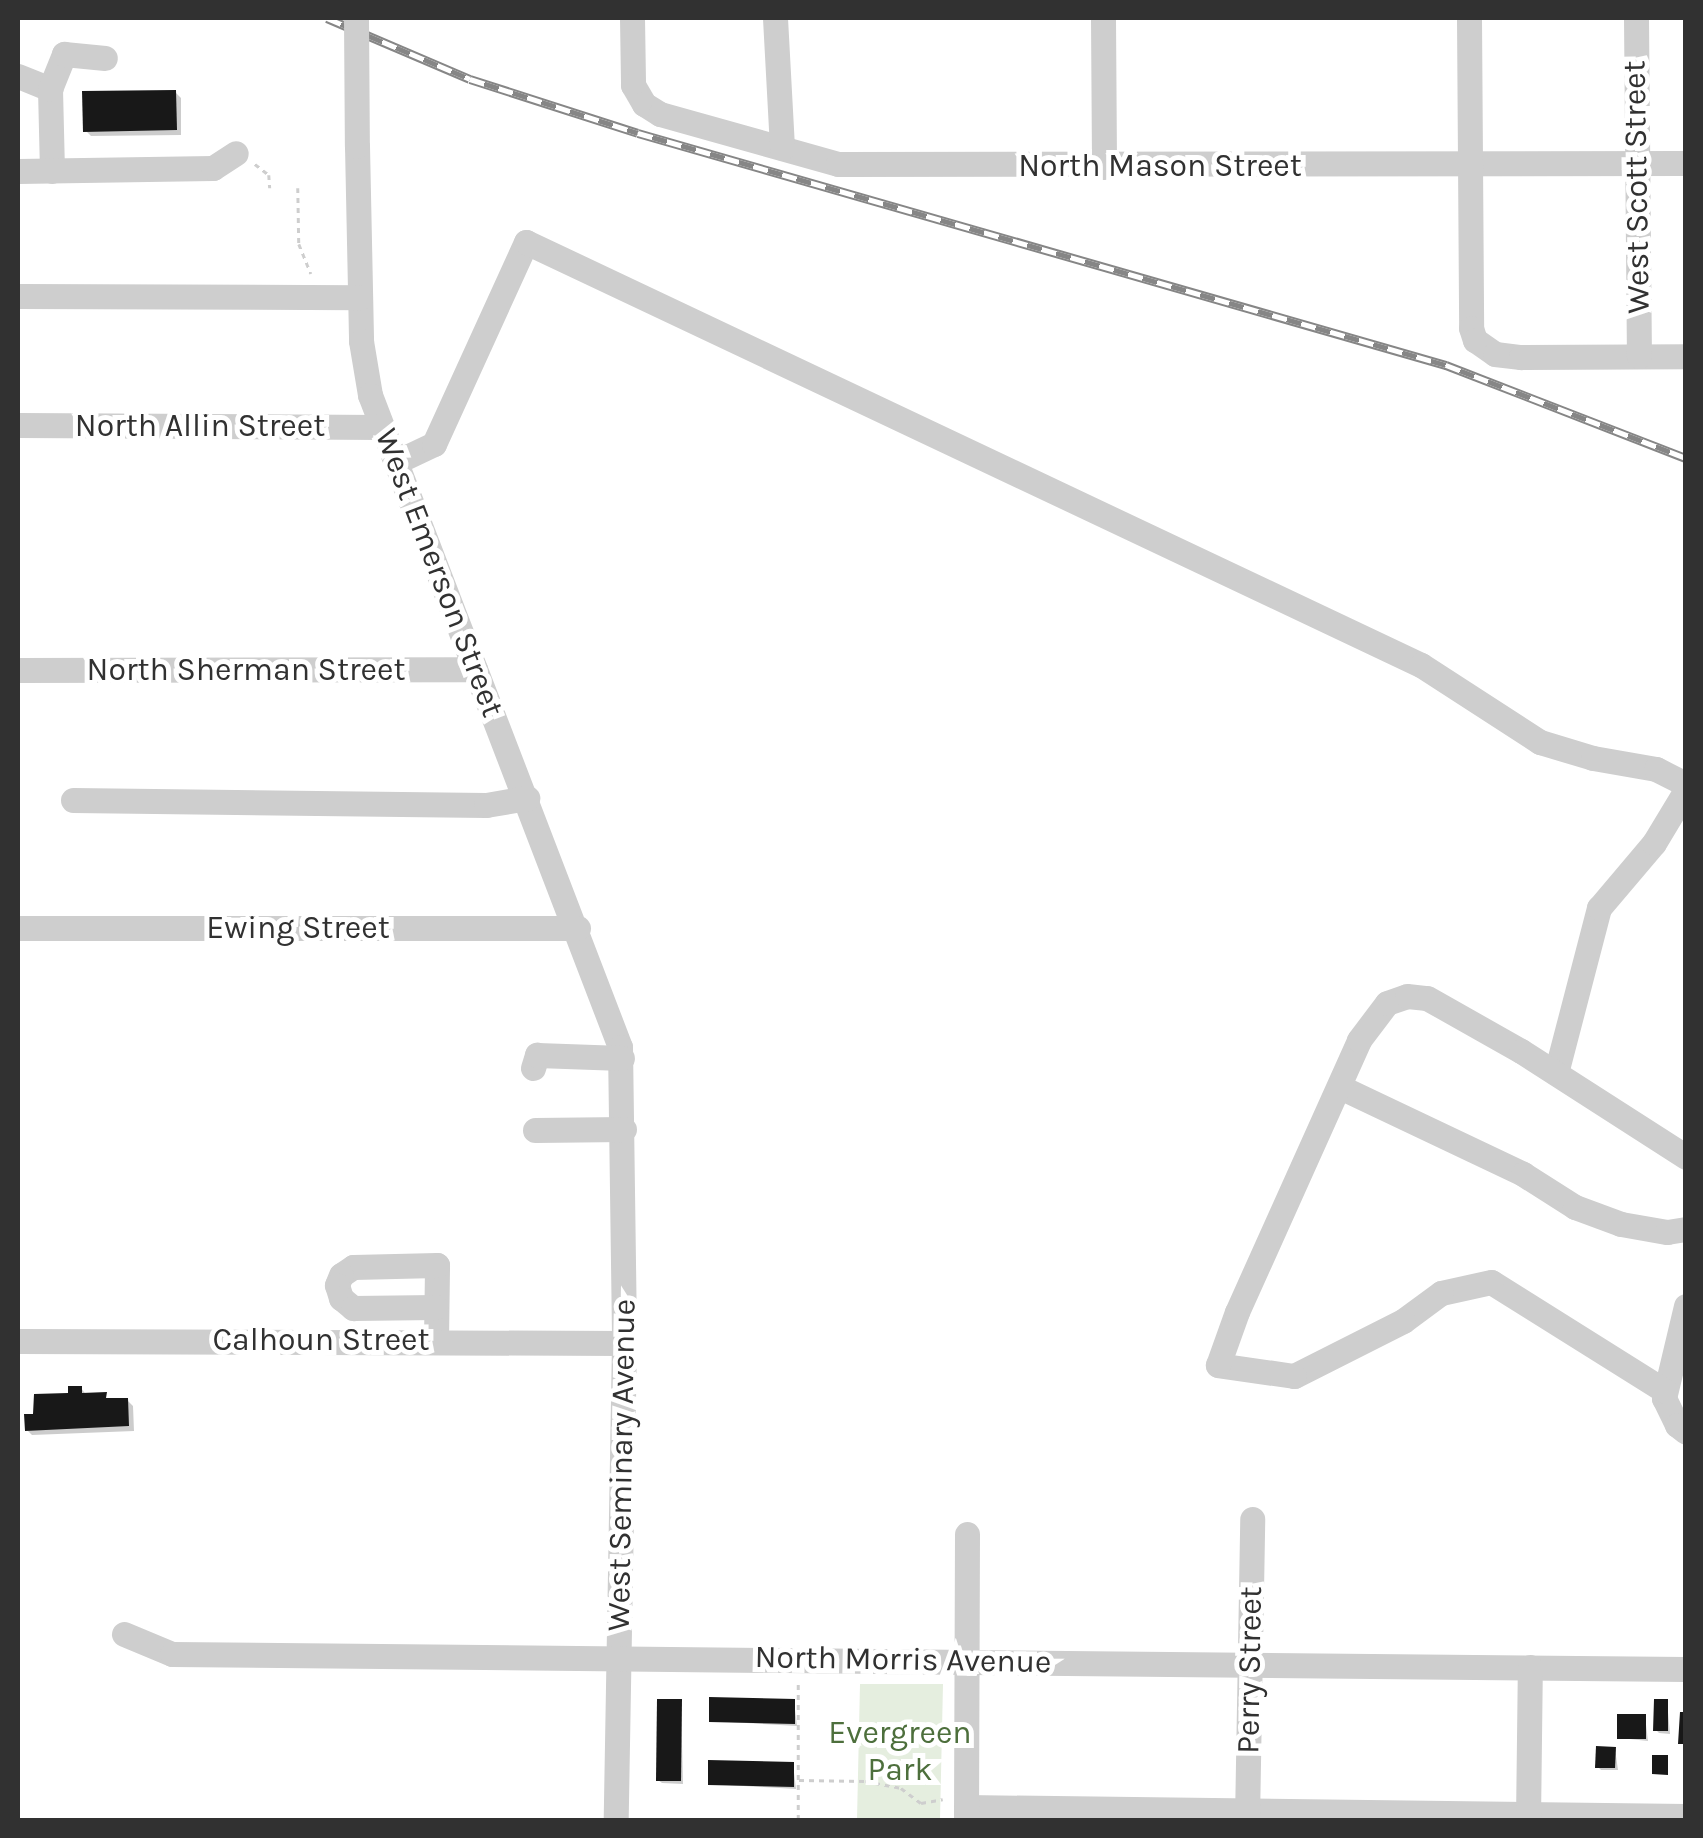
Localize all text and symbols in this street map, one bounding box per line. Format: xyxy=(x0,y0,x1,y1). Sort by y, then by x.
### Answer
street label: West Scott Street xyxy=(1616,60,1658,314)
street label: North Mason Street xyxy=(1018,147,1302,185)
street label: North Allin Street xyxy=(75,407,325,445)
street label: West Emerson Street xyxy=(366,424,512,722)
street label: North Sherman Street xyxy=(87,651,405,689)
street label: Ewing Street xyxy=(206,909,390,947)
street label: West Seminary Avenue xyxy=(600,1299,644,1631)
street label: Calhoun Street xyxy=(212,1321,430,1359)
street label: Perry Street xyxy=(1229,1586,1271,1754)
street label: North Morris Avenue xyxy=(754,1638,1052,1682)
park label: Evergreen Park xyxy=(828,1715,972,1790)

